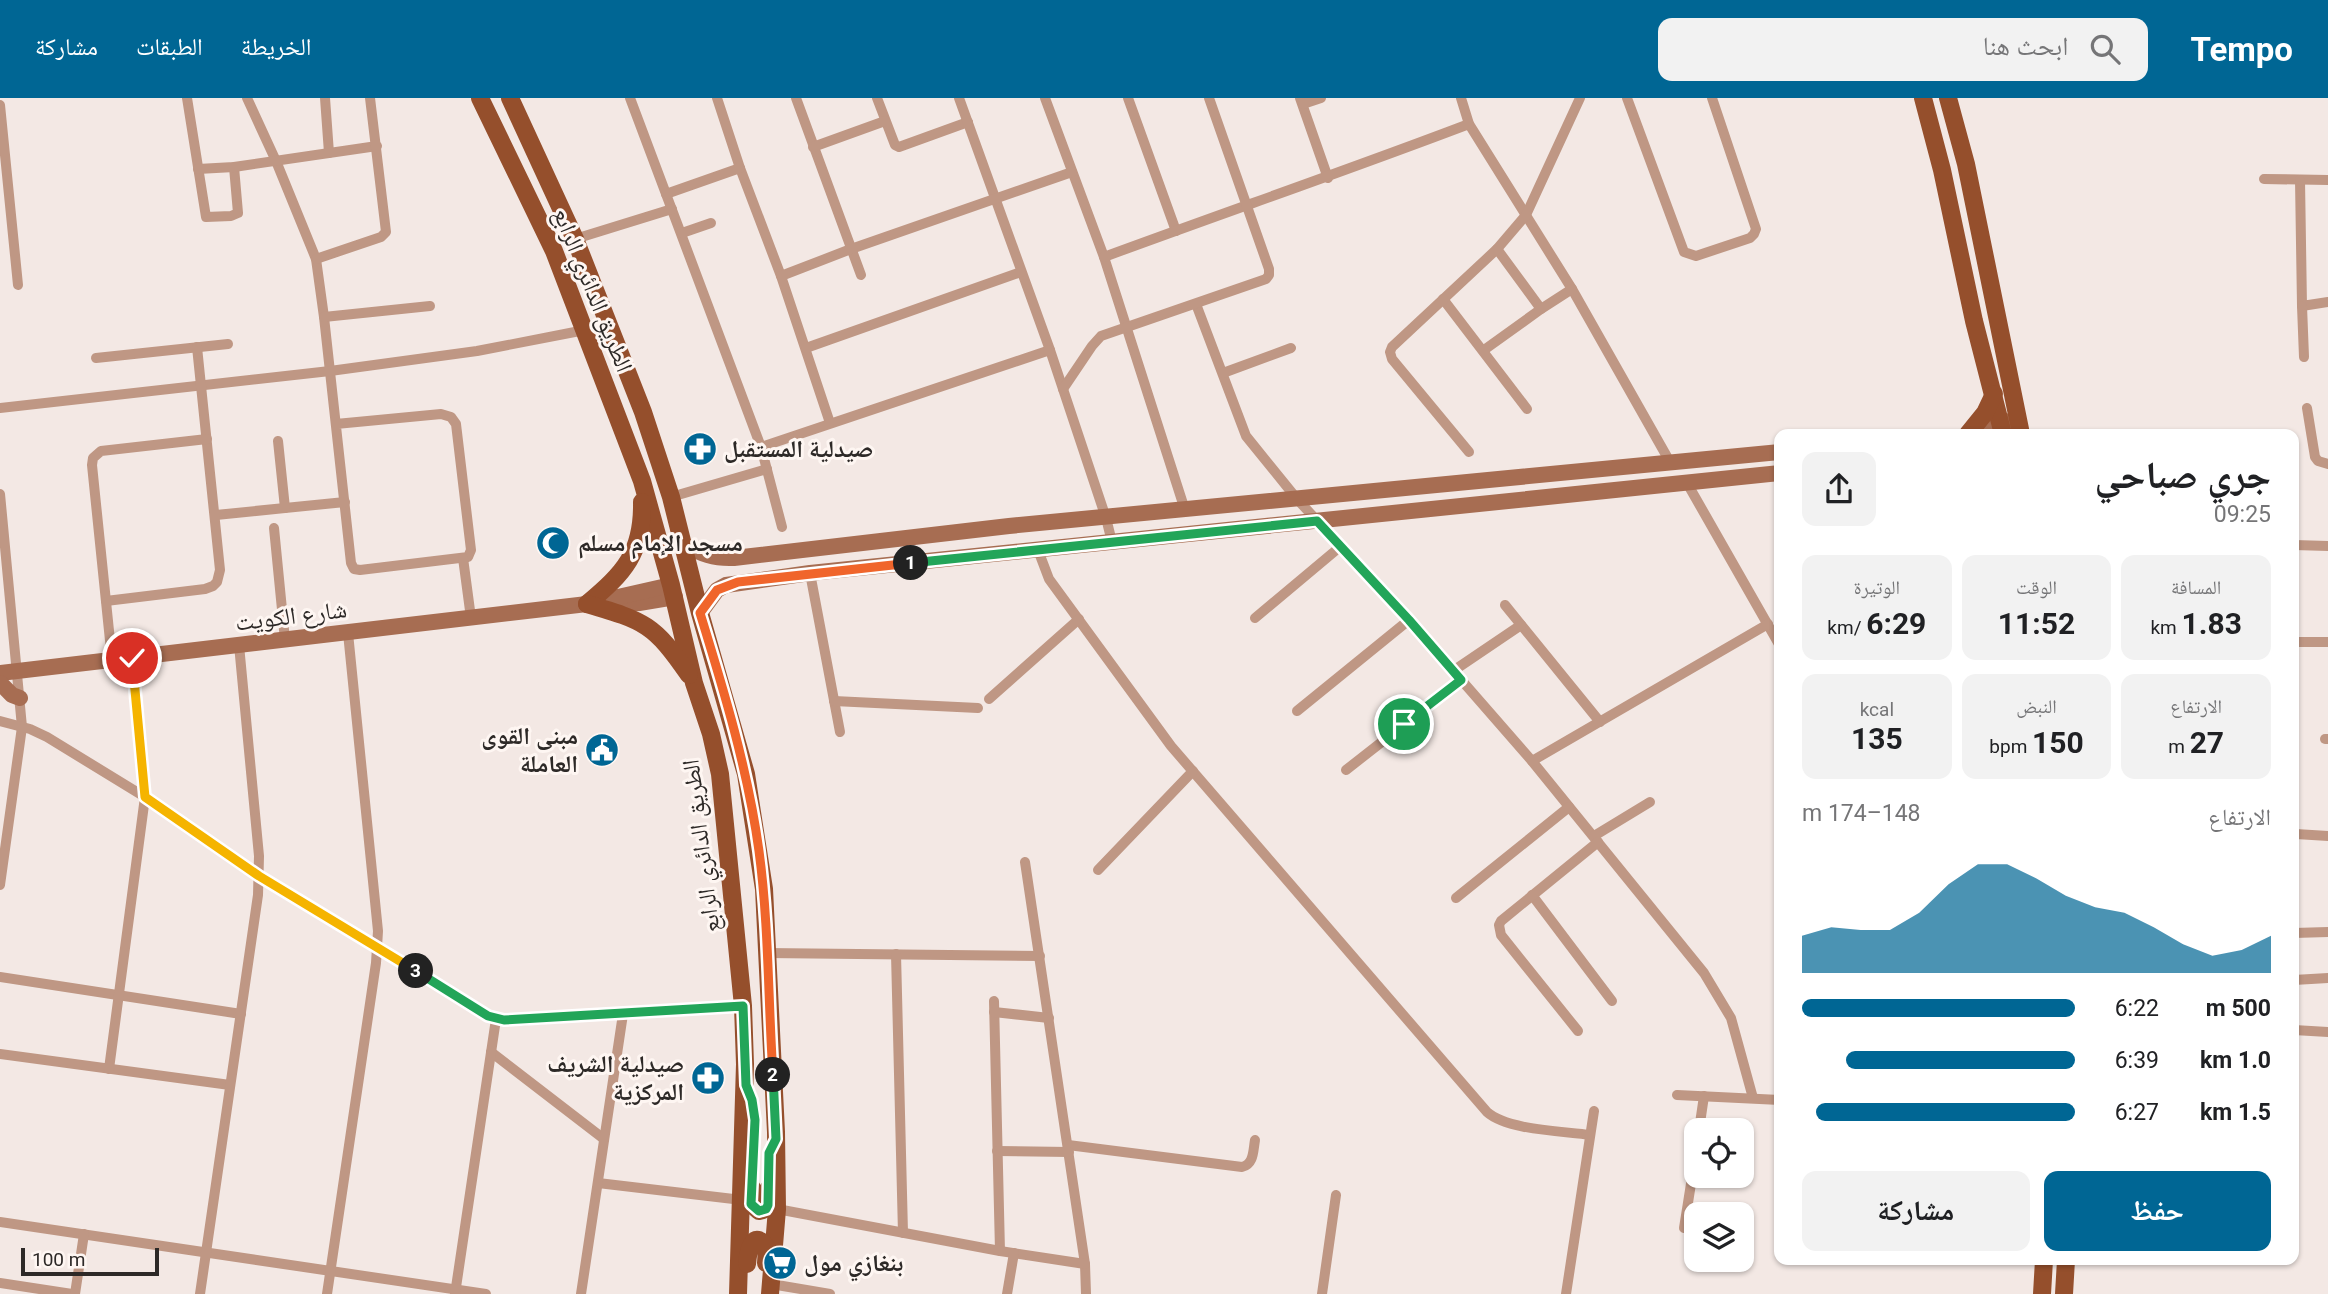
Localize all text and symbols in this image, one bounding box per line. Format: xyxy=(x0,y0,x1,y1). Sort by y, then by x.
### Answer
search box xyxy=(1658,18,2148,81)
icon: search xyxy=(2086,30,2124,68)
text: Tempo xyxy=(2190,30,2293,69)
text: ابحث هنا xyxy=(1983,31,2068,61)
text: مشاركة xyxy=(35,33,98,61)
text: الطبقات xyxy=(136,33,203,61)
text: الخريطة xyxy=(241,33,311,61)
street label: الطريق الدائري الرابع xyxy=(543,204,639,378)
pharmacy icon: صيدلية المستقبل xyxy=(681,430,719,468)
place label: صيدلية المستقبل xyxy=(724,435,873,463)
button: share xyxy=(1802,452,1876,526)
text: جري صباحي xyxy=(2095,453,2271,497)
text: 09:25 xyxy=(2214,501,2271,528)
mosque icon: مسجد الإمام مسلم xyxy=(534,524,572,562)
place label: مسجد الإمام مسلم xyxy=(578,529,743,560)
pin: 1 xyxy=(894,546,928,580)
text: 1 xyxy=(905,551,916,574)
text: الوتيرة xyxy=(1854,576,1900,599)
text: الوقت xyxy=(2016,576,2057,599)
text: المسافة xyxy=(2171,576,2221,599)
street label: شارع الكويت xyxy=(233,595,349,638)
text: 6:29 xyxy=(1866,606,1926,641)
text: 11:52 xyxy=(1998,606,2075,641)
text: 1.83 xyxy=(2182,606,2242,641)
text: /km xyxy=(1827,616,1866,639)
text: km xyxy=(2150,616,2182,639)
pin xyxy=(102,628,162,688)
icon: check xyxy=(113,639,151,677)
pin xyxy=(1374,694,1434,754)
text: النبض xyxy=(2016,695,2057,718)
text: الارتفاع xyxy=(2170,695,2222,718)
text: kcal xyxy=(1860,698,1894,721)
icon: arrive xyxy=(1385,705,1423,743)
text: 135 xyxy=(1851,721,1903,756)
place label: مبنى القوى العاملة xyxy=(481,722,578,778)
text: 150 xyxy=(2032,725,2084,760)
text: 27 xyxy=(2190,725,2224,760)
public building icon: مبنى القوى العاملة xyxy=(583,731,621,769)
text: bpm xyxy=(1989,735,2032,758)
text: m xyxy=(2168,735,2190,758)
street label: الطريق الدائري الرابع xyxy=(676,757,731,934)
text: 148–174 m xyxy=(1802,800,1921,827)
text: الارتفاع xyxy=(2208,804,2271,831)
pin: 3 xyxy=(398,954,434,988)
text: 3 xyxy=(410,959,421,982)
text: 6:22 xyxy=(2115,995,2159,1022)
text: 500 m xyxy=(2206,995,2271,1022)
text: 6:39 xyxy=(2115,1047,2159,1074)
text: 1.0 km xyxy=(2200,1047,2271,1074)
place label: صيدلية الشريف المركزية xyxy=(547,1050,684,1106)
pin: 2 xyxy=(756,1058,790,1093)
pharmacy icon: صيدلية الشريف المركزية xyxy=(689,1059,727,1097)
text: 2 xyxy=(767,1063,778,1086)
text: 6:27 xyxy=(2115,1099,2159,1126)
text: 1.5 km xyxy=(2200,1099,2271,1126)
map controls xyxy=(1684,1118,1754,1272)
button: locate xyxy=(1684,1118,1754,1188)
button: مشاركة xyxy=(1802,1171,2030,1251)
button: حفظ xyxy=(2044,1171,2271,1251)
button: layers xyxy=(1684,1202,1754,1272)
supermarket icon: بنغازي مول xyxy=(761,1244,799,1282)
scale bar xyxy=(21,1245,159,1277)
text: 100 m xyxy=(32,1248,85,1271)
place label: بنغازي مول xyxy=(804,1249,903,1282)

